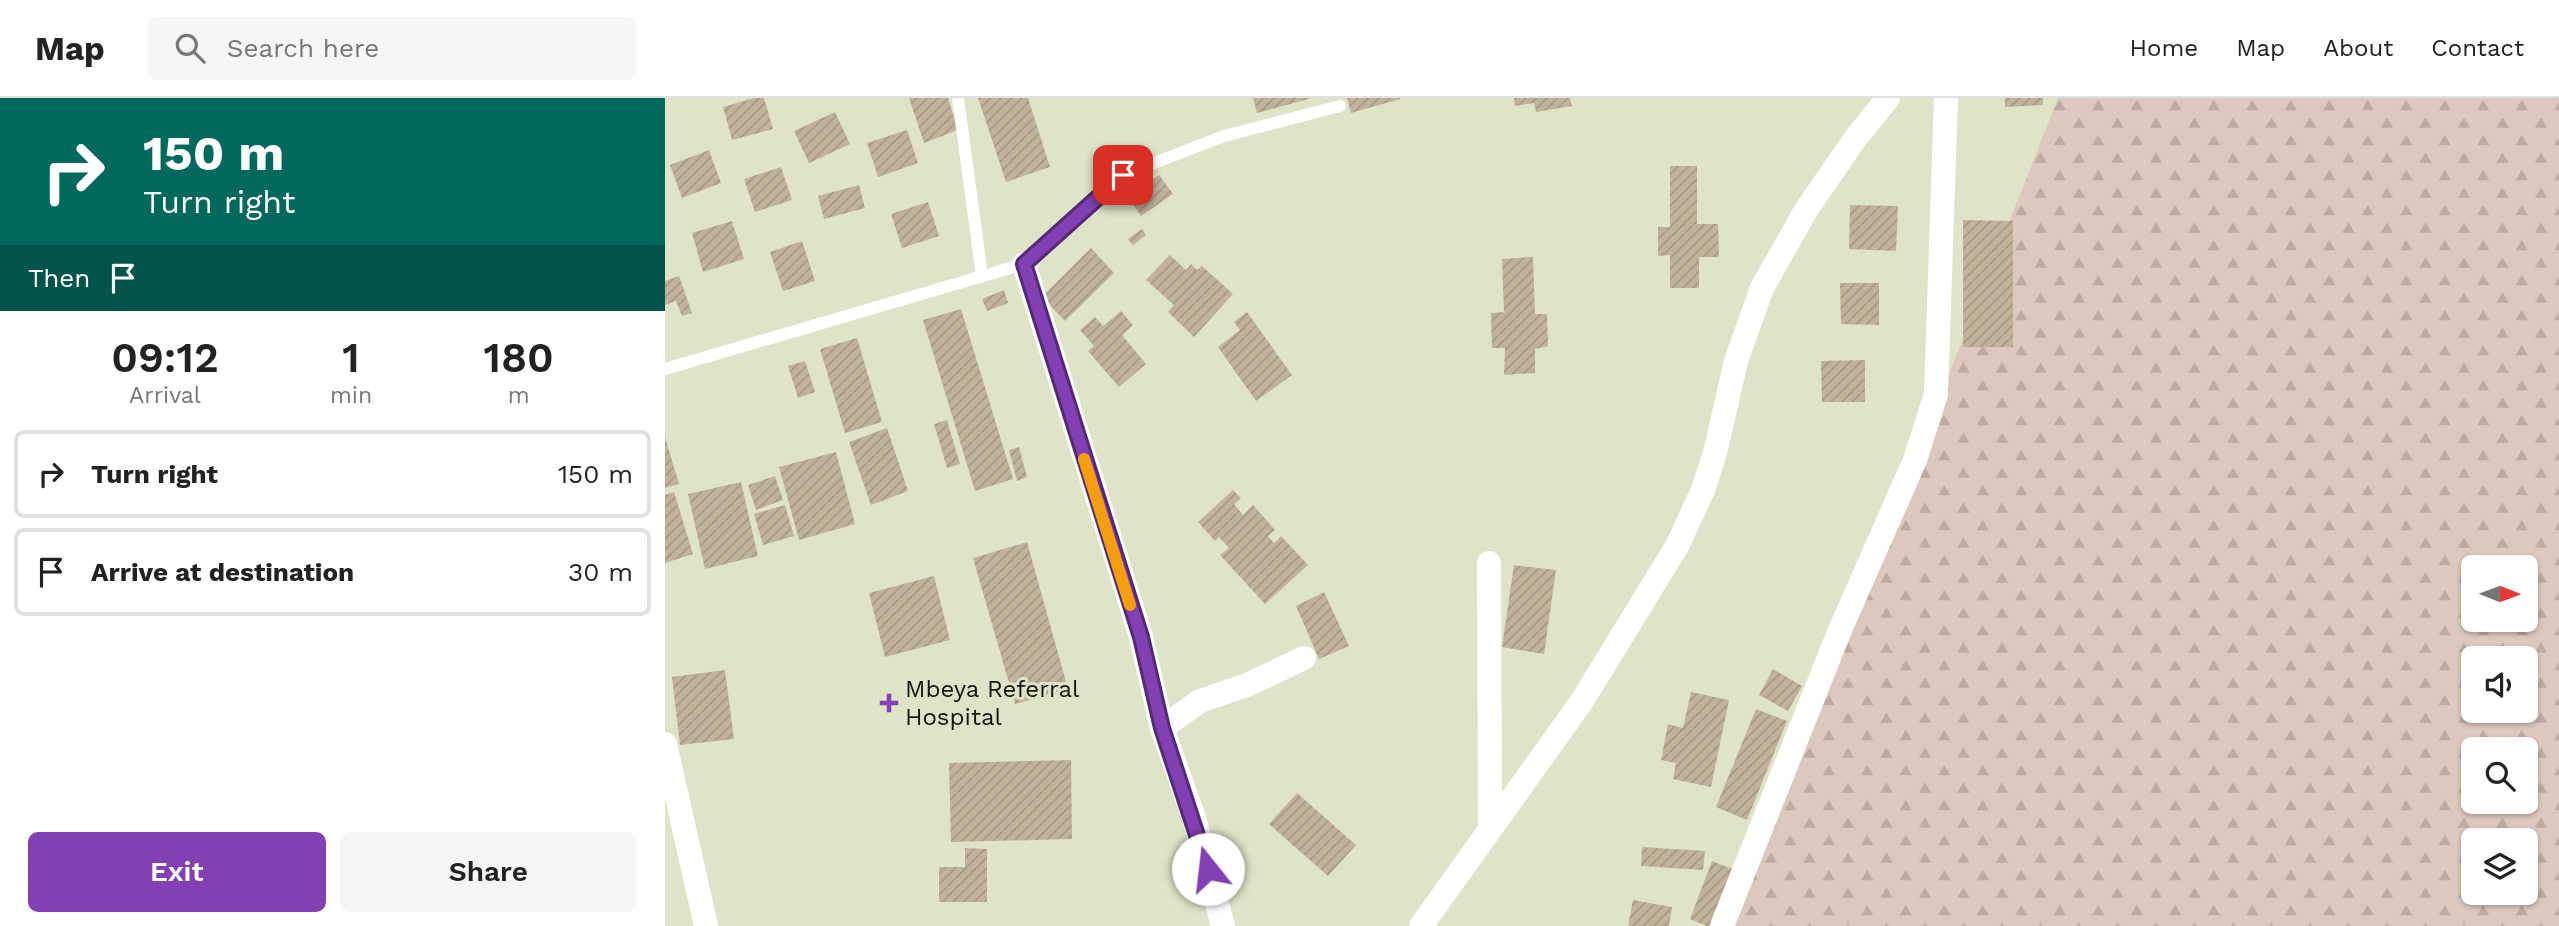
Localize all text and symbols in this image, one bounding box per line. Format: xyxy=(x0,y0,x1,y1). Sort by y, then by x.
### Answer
search box xyxy=(147,17,637,80)
text: Map xyxy=(35,29,105,68)
icon: search xyxy=(171,29,209,67)
text: Search here xyxy=(227,33,379,63)
text: Home xyxy=(2130,34,2198,62)
text: Map xyxy=(2236,34,2285,62)
text: About xyxy=(2323,34,2393,62)
text: Contact xyxy=(2431,34,2524,62)
text: 150 m xyxy=(143,124,284,182)
icon: right xyxy=(28,126,119,217)
pin xyxy=(1093,145,1153,205)
icon: arrive xyxy=(1104,156,1142,194)
text: Turn right xyxy=(143,183,295,221)
icon: arrive xyxy=(104,259,142,297)
text: Then xyxy=(28,263,90,293)
text: 09:12 xyxy=(111,333,219,382)
text: 1 xyxy=(342,333,360,382)
text: 180 xyxy=(483,333,554,382)
text: Arrival xyxy=(129,382,201,409)
text: min xyxy=(330,382,372,409)
text: m xyxy=(508,382,530,409)
icon: right xyxy=(32,455,70,493)
text: Turn right xyxy=(91,459,218,489)
text: 150 m xyxy=(558,459,633,489)
icon: arrive xyxy=(32,553,70,591)
north arrow xyxy=(2461,555,2537,632)
map controls xyxy=(2461,555,2538,905)
text: Arrive at destination xyxy=(91,557,354,587)
text: 30 m xyxy=(568,557,633,587)
button: sound xyxy=(2461,646,2538,723)
place label: Mbeya Referral Hospital xyxy=(905,675,1080,731)
marker: Mbeya Referral Hospital xyxy=(879,693,899,713)
button: search xyxy=(2461,737,2538,814)
button: layers xyxy=(2461,828,2538,905)
button: Exit xyxy=(28,832,326,912)
button: Share xyxy=(340,832,637,912)
position arrow xyxy=(1171,832,1245,906)

